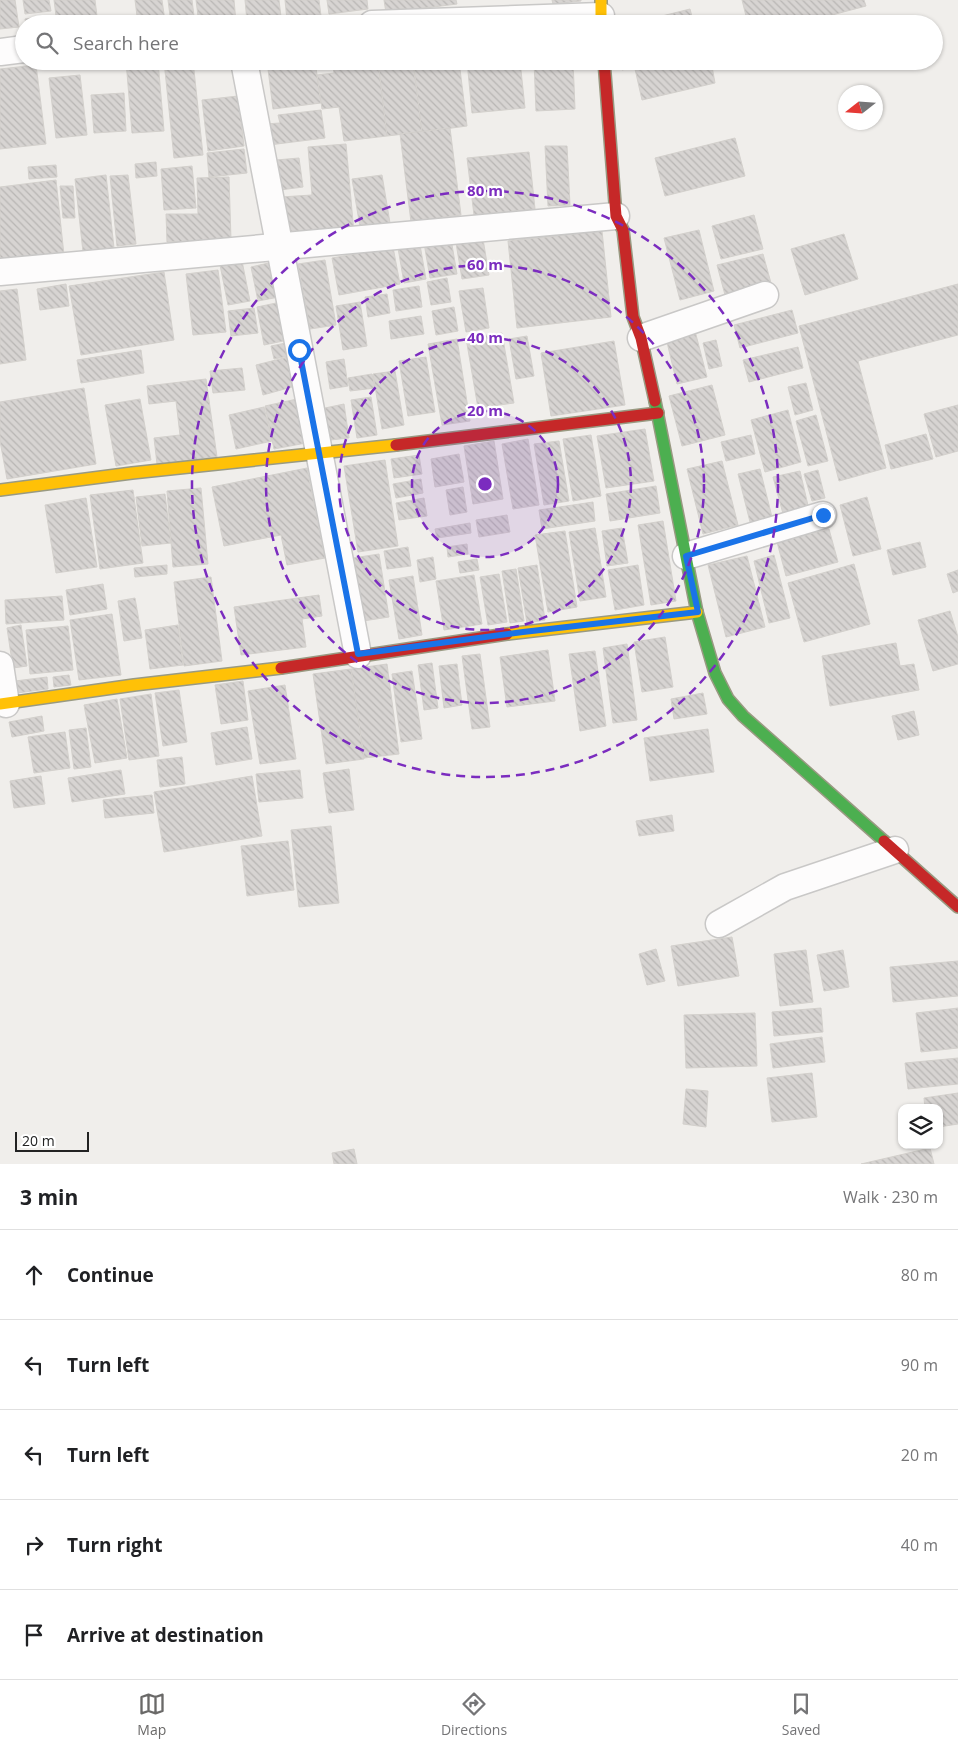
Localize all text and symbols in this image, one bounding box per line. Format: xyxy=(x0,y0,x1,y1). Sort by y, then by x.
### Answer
search box xyxy=(15,15,943,70)
icon: search xyxy=(33,29,61,57)
text: Search here xyxy=(73,30,179,56)
north arrow xyxy=(838,85,883,130)
text: 80 m xyxy=(467,180,503,200)
text: 60 m xyxy=(467,254,503,274)
text: 40 m xyxy=(467,327,503,347)
route start xyxy=(288,339,311,362)
text: 20 m xyxy=(467,400,503,420)
centre of rings xyxy=(476,475,494,493)
route end xyxy=(812,504,835,527)
map controls xyxy=(898,1104,943,1149)
button: layers xyxy=(898,1104,943,1149)
scale bar xyxy=(15,1129,89,1152)
text: 20 m xyxy=(22,1131,55,1150)
text: 3 min xyxy=(20,1183,78,1211)
text: Walk · 230 m xyxy=(843,1186,938,1208)
icon: ahead xyxy=(20,1261,48,1289)
text: Continue xyxy=(67,1262,154,1288)
text: 80 m xyxy=(901,1264,938,1286)
icon: left xyxy=(20,1351,48,1379)
text: Turn left xyxy=(67,1352,149,1378)
text: 90 m xyxy=(901,1354,938,1376)
icon: left xyxy=(20,1441,48,1469)
text: Turn left xyxy=(67,1442,149,1468)
text: 20 m xyxy=(901,1444,938,1466)
icon: right xyxy=(20,1531,48,1559)
text: Turn right xyxy=(67,1532,162,1558)
text: 40 m xyxy=(901,1534,938,1556)
icon: arrive xyxy=(20,1621,48,1649)
text: Arrive at destination xyxy=(67,1622,264,1648)
tab: Map xyxy=(137,1690,166,1739)
tab: Directions xyxy=(441,1690,507,1739)
tab: Saved xyxy=(782,1690,821,1739)

